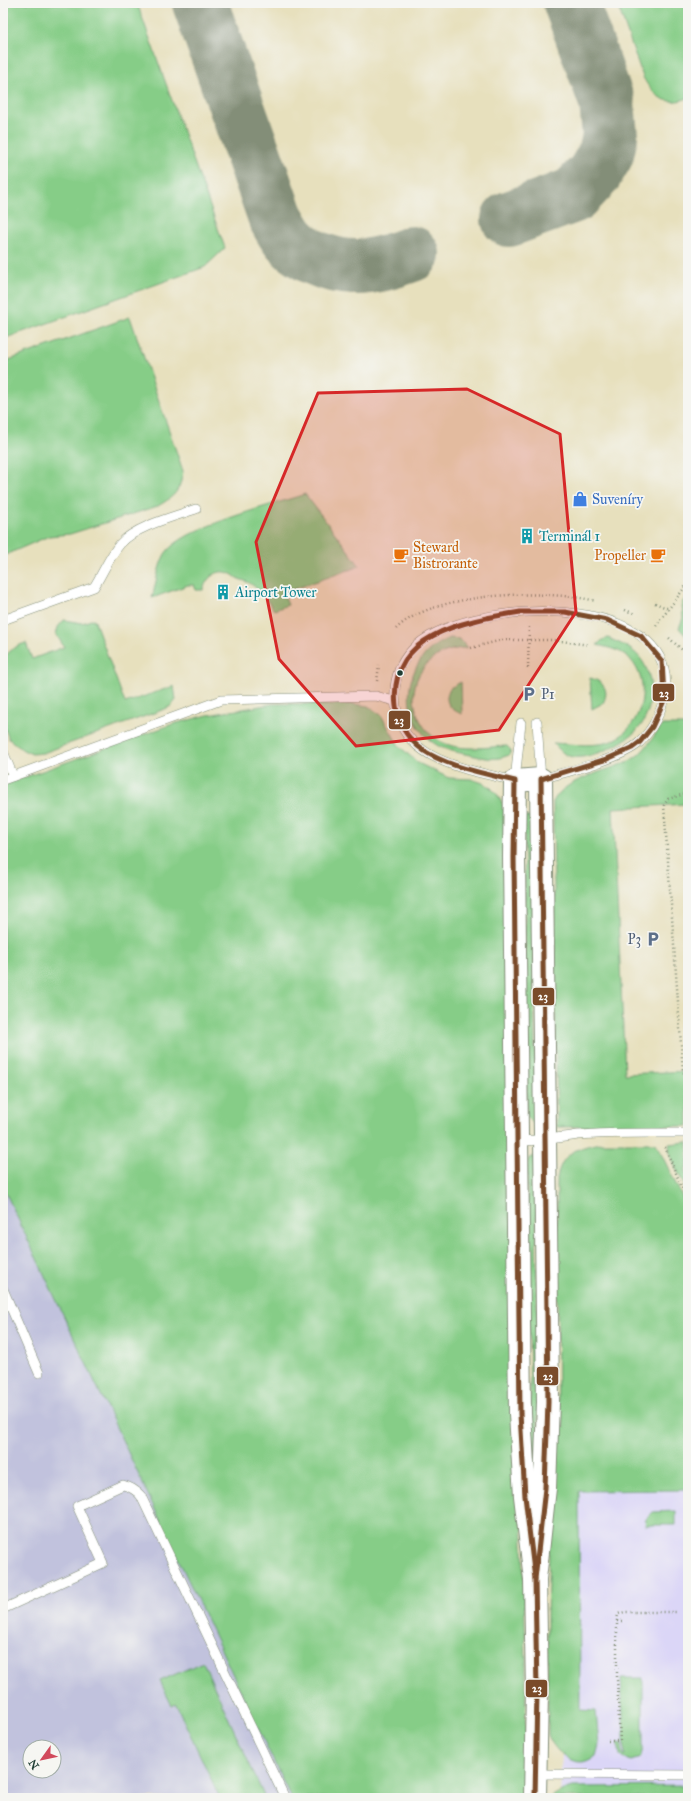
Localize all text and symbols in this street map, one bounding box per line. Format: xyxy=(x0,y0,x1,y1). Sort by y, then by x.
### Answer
shop icon: Suveníry xyxy=(571,490,589,508)
place label: Suveníry xyxy=(592,491,644,508)
building icon: Terminál 1 xyxy=(518,527,536,545)
place label: Terminál 1 xyxy=(539,528,600,545)
place label: Steward Bistrorante xyxy=(413,539,478,572)
cafe icon: Steward Bistrorante xyxy=(392,546,410,564)
cafe icon: Propeller xyxy=(649,546,667,564)
place label: Propeller xyxy=(594,547,647,564)
building icon: Airport Tower xyxy=(214,583,232,601)
place label: Airport Tower xyxy=(234,584,317,601)
unlabelled marker xyxy=(395,668,405,678)
line badge: 23 xyxy=(652,683,675,702)
parking icon: P1 xyxy=(520,685,538,703)
place label: P1 xyxy=(541,686,555,703)
text: 23 xyxy=(659,687,669,701)
line badge: 23 xyxy=(388,710,411,730)
text: 23 xyxy=(394,714,404,728)
parking icon: P3 xyxy=(644,930,662,948)
place label: P3 xyxy=(627,931,641,948)
line badge: 23 xyxy=(532,987,555,1006)
text: 23 xyxy=(538,990,548,1004)
line badge: 23 xyxy=(536,1366,559,1386)
text: 23 xyxy=(543,1370,553,1384)
line badge: 23 xyxy=(525,1679,548,1698)
text: 23 xyxy=(532,1682,542,1696)
north arrow xyxy=(22,1739,62,1779)
text: N xyxy=(26,1756,42,1772)

